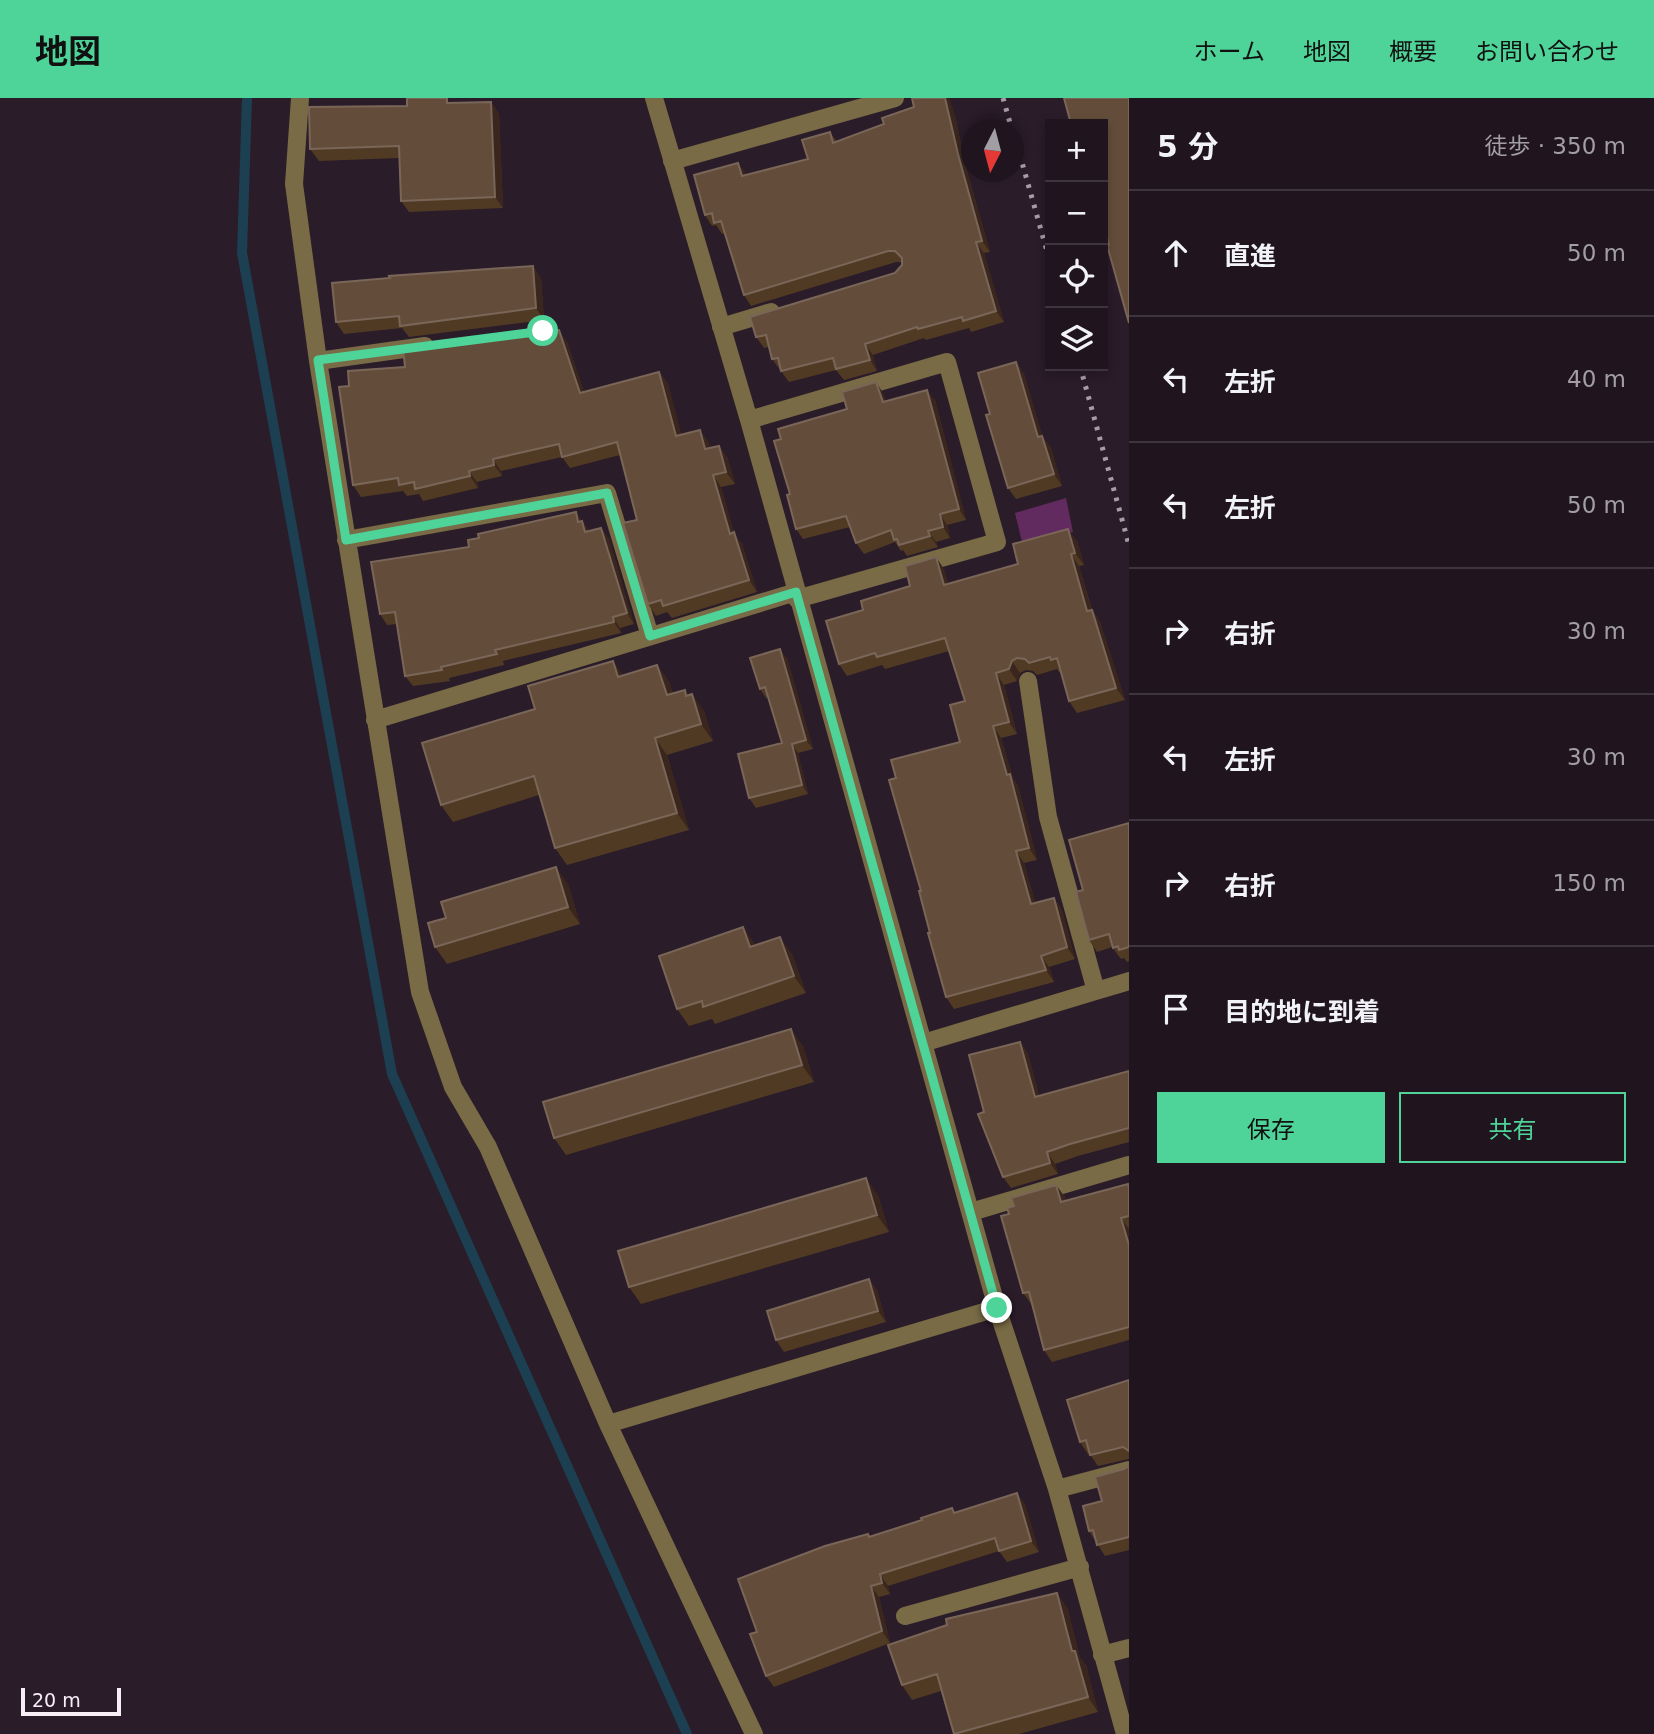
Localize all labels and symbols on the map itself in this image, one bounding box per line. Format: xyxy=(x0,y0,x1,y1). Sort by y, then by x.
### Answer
north arrow xyxy=(961,119,1024,182)
route start xyxy=(527,315,558,346)
route end xyxy=(981,1292,1012,1323)
scale bar xyxy=(21,1685,121,1717)

